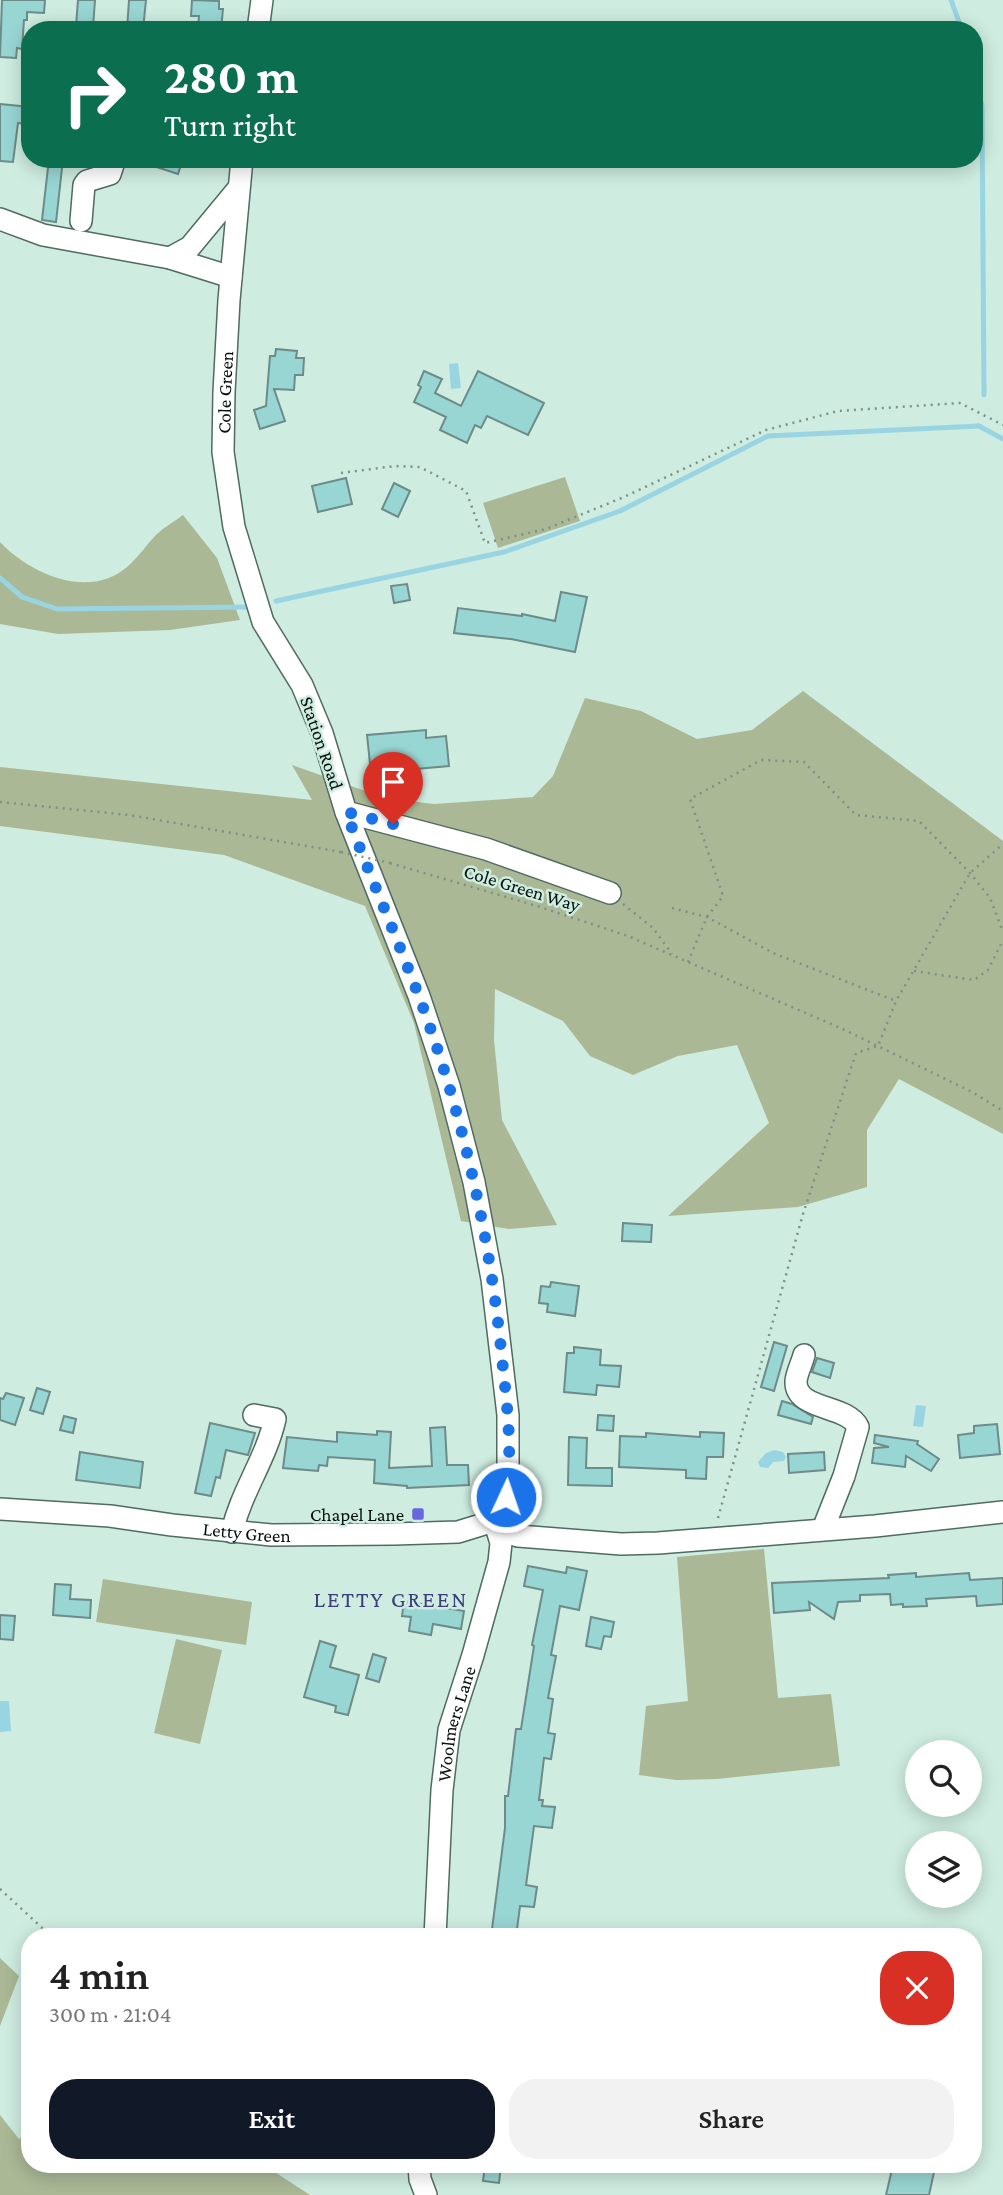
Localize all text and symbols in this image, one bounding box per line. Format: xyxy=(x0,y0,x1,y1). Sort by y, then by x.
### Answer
icon: right xyxy=(49,49,140,140)
text: 280 m xyxy=(164,49,298,104)
text: Turn right xyxy=(164,107,296,143)
street label: Cole Green xyxy=(213,350,237,434)
street label: Station Road xyxy=(296,694,348,792)
pin xyxy=(363,752,423,824)
icon: arrive xyxy=(374,763,412,801)
street label: Cole Green Way xyxy=(461,860,583,916)
position arrow xyxy=(469,1460,543,1534)
place label: Chapel Lane xyxy=(310,1504,404,1525)
marker: Chapel Lane xyxy=(410,1506,426,1522)
street label: Letty Green xyxy=(202,1518,291,1546)
district label: LETTY GREEN xyxy=(314,1586,468,1612)
street label: Woolmers Lane xyxy=(433,1663,479,1783)
map controls xyxy=(905,1740,982,1908)
button: search xyxy=(905,1740,982,1817)
button: layers xyxy=(905,1831,982,1908)
text: 4 min xyxy=(49,1951,149,1998)
button: close xyxy=(880,1951,954,2025)
text: 300 m · 21:04 xyxy=(49,2001,171,2027)
button: Exit xyxy=(49,2079,495,2159)
button: Share xyxy=(509,2079,954,2159)

